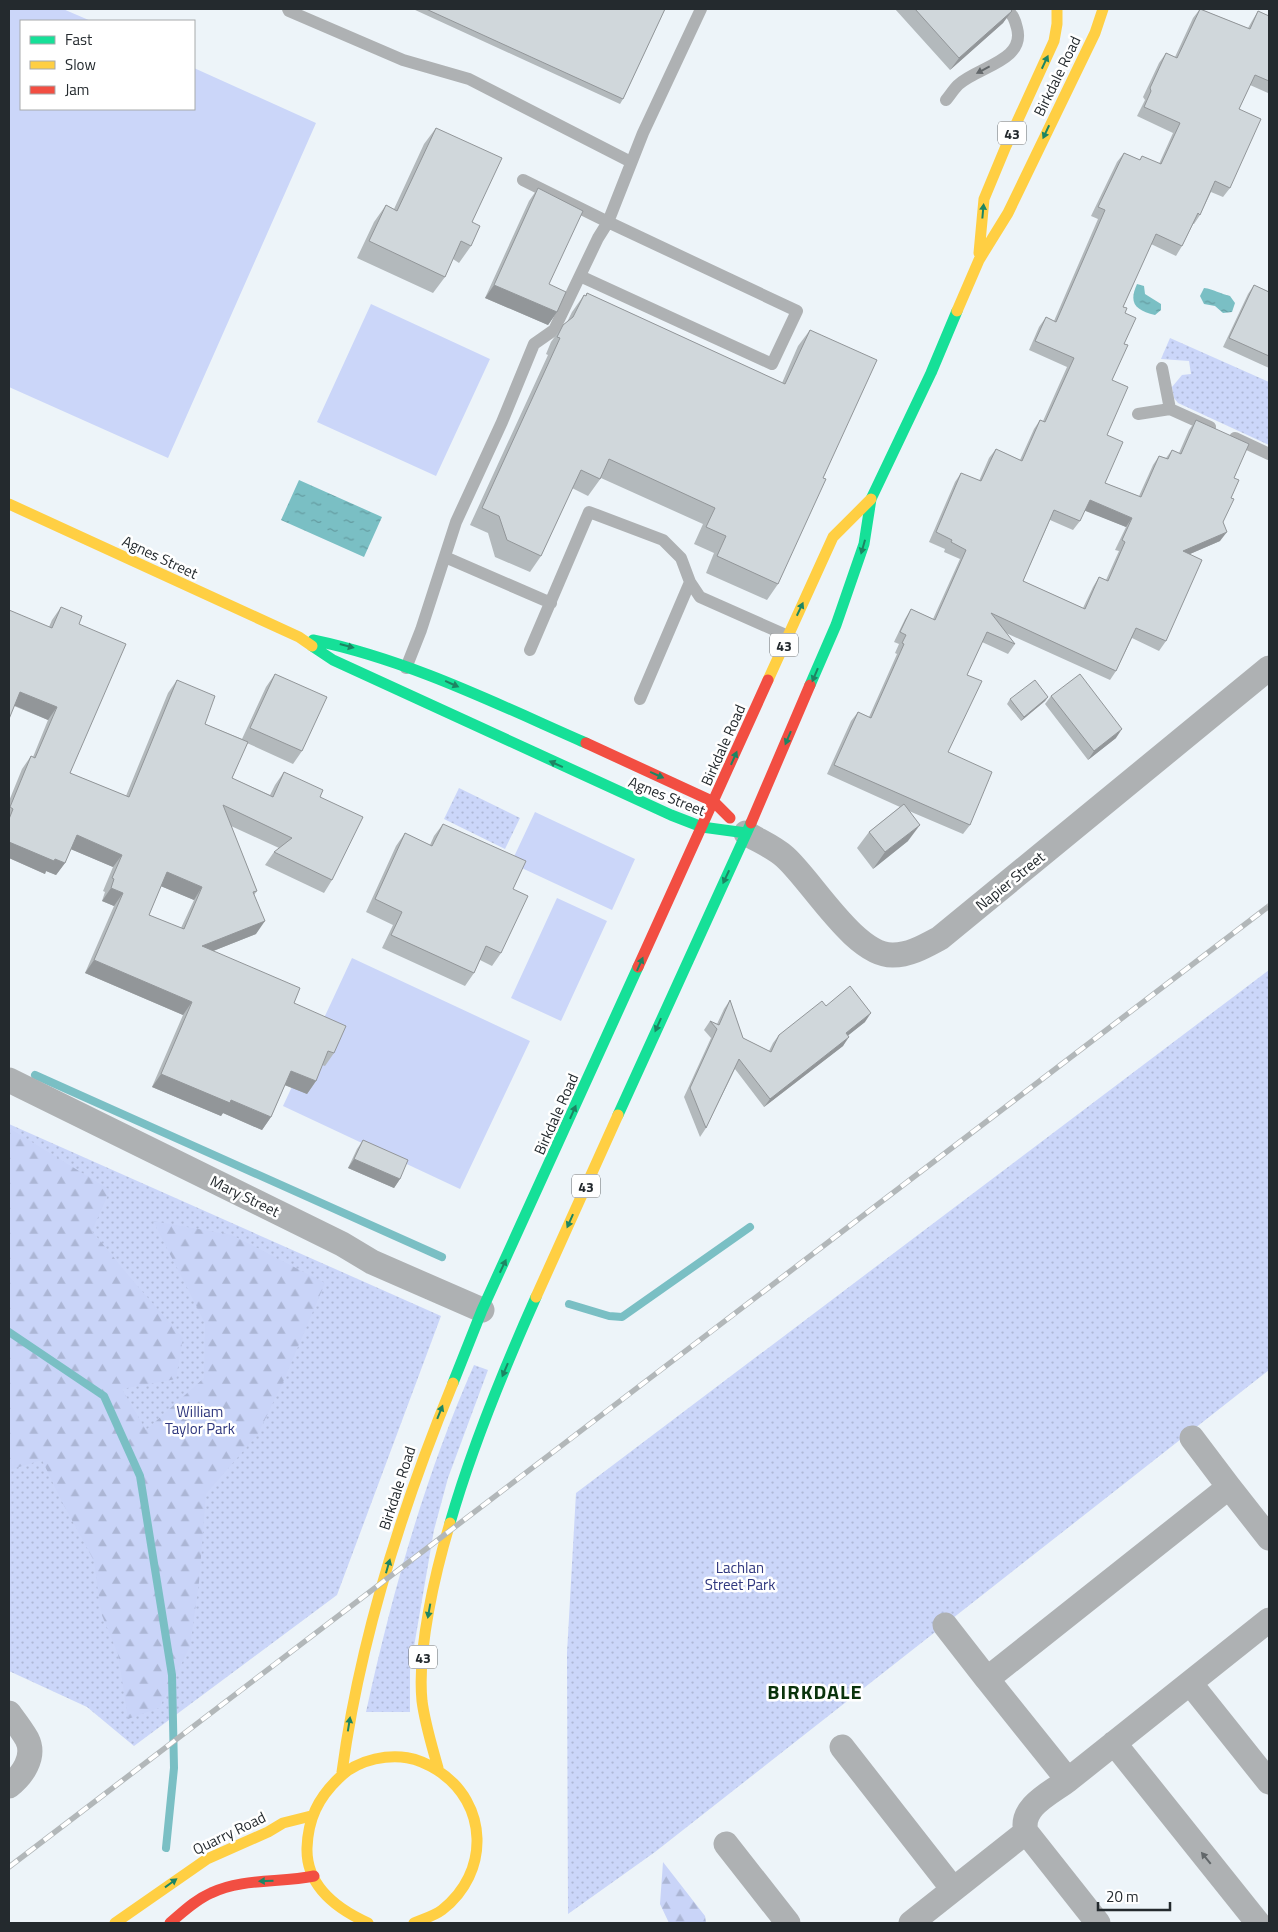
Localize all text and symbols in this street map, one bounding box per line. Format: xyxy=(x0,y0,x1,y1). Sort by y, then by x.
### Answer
legend xyxy=(20,20,195,110)
text: Fast xyxy=(65,28,93,51)
street label: Birkdale Road xyxy=(1028,32,1086,120)
text: Slow xyxy=(65,53,96,76)
one-way arrow xyxy=(1042,55,1050,69)
one-way arrow xyxy=(976,66,990,74)
text: Jam xyxy=(65,78,89,101)
road number: 43 xyxy=(998,122,1026,144)
one-way arrow xyxy=(1042,125,1050,139)
one-way arrow xyxy=(979,203,987,219)
street label: Agnes Street xyxy=(118,529,202,585)
one-way arrow xyxy=(858,539,866,554)
one-way arrow xyxy=(797,602,805,616)
road number: 43 xyxy=(770,634,798,656)
one-way arrow xyxy=(339,642,354,650)
one-way arrow xyxy=(811,668,819,682)
one-way arrow xyxy=(445,680,459,688)
street label: Birkdale Road xyxy=(695,701,751,789)
one-way arrow xyxy=(784,731,792,745)
one-way arrow xyxy=(729,750,738,765)
one-way arrow xyxy=(549,760,563,768)
street label: Agnes Street xyxy=(625,770,710,822)
one-way arrow xyxy=(650,772,664,780)
street label: Napier Street xyxy=(970,845,1050,916)
one-way arrow xyxy=(721,870,729,884)
one-way arrow xyxy=(636,957,644,971)
one-way arrow xyxy=(653,1018,661,1032)
street label: Birkdale Road xyxy=(528,1070,584,1158)
one-way arrow xyxy=(569,1105,577,1119)
street label: Mary Street xyxy=(206,1169,284,1223)
road number: 43 xyxy=(572,1174,600,1198)
one-way arrow xyxy=(566,1214,574,1228)
one-way arrow xyxy=(499,1259,507,1273)
one-way arrow xyxy=(500,1363,508,1377)
park label: William Taylor Park xyxy=(165,1400,235,1440)
one-way arrow xyxy=(436,1405,444,1419)
street label: Birkdale Road xyxy=(373,1443,421,1533)
park label: Lachlan Street Park xyxy=(705,1556,775,1596)
one-way arrow xyxy=(385,1559,393,1574)
one-way arrow xyxy=(425,1603,433,1619)
road number: 43 xyxy=(409,1645,437,1668)
district label: BIRKDALE xyxy=(767,1676,863,1707)
one-way arrow xyxy=(345,1715,353,1731)
street label: Quarry Road xyxy=(189,1805,269,1861)
one-way arrow xyxy=(1200,1852,1211,1865)
one-way arrow xyxy=(164,1878,178,1888)
one-way arrow xyxy=(257,1878,273,1886)
scale bar xyxy=(1098,1880,1170,1912)
text: 20 m xyxy=(1106,1885,1139,1908)

